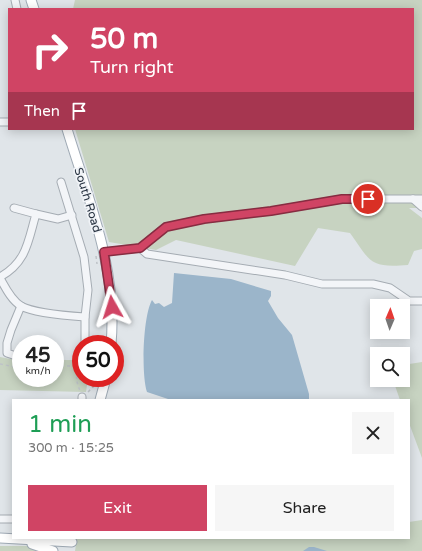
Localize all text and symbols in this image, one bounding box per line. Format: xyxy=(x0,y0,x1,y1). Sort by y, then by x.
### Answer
text: 50 m xyxy=(90,22,158,56)
icon: right xyxy=(24,24,76,76)
text: Turn right xyxy=(90,56,174,78)
icon: arrive xyxy=(68,100,90,122)
text: Then xyxy=(24,102,60,120)
street label: South Road xyxy=(71,166,105,234)
pin xyxy=(351,182,385,216)
icon: arrive xyxy=(357,188,379,210)
position arrow xyxy=(91,286,133,328)
north arrow xyxy=(370,299,410,339)
map controls xyxy=(370,299,410,387)
speed limit sign: 50 xyxy=(72,335,124,387)
text: 45 xyxy=(25,344,51,368)
button: search xyxy=(370,347,410,387)
text: km/h xyxy=(25,365,51,377)
text: 1 min xyxy=(28,410,92,439)
button: close xyxy=(352,412,394,454)
text: 300 m · 15:25 xyxy=(28,440,114,456)
button: Exit xyxy=(28,485,207,531)
button: Share xyxy=(215,485,394,531)

